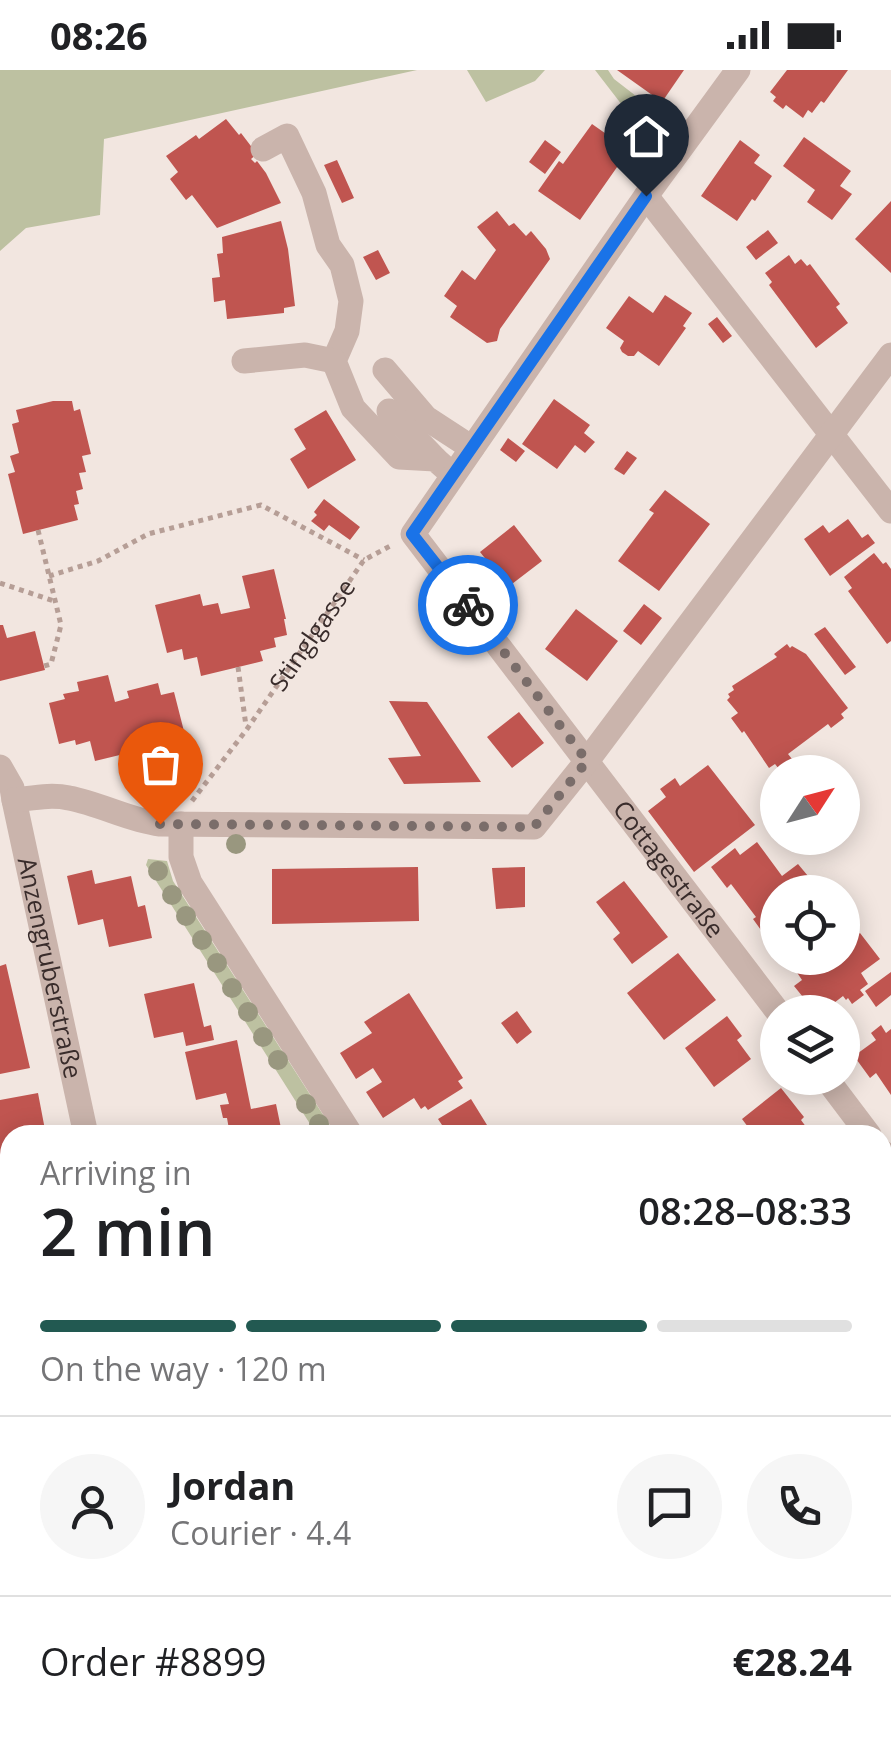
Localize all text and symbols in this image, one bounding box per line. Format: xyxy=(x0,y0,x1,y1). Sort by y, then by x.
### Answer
text: 08:26 xyxy=(50,9,148,61)
pin xyxy=(604,94,689,197)
icon: home xyxy=(619,109,674,164)
courier xyxy=(418,555,518,655)
street label: Stinglgasse xyxy=(260,571,362,697)
icon: bike xyxy=(441,578,496,633)
pin xyxy=(118,722,203,825)
icon: bag xyxy=(133,737,188,792)
north arrow xyxy=(760,755,860,855)
map controls xyxy=(760,755,860,1095)
street label: Cottagestraße xyxy=(606,793,733,944)
street label: Anzengruberstraße xyxy=(11,854,91,1081)
button: locate xyxy=(760,875,860,975)
button: layers xyxy=(760,995,860,1095)
text: Arriving in xyxy=(40,1151,192,1194)
text: 08:28–08:33 xyxy=(638,1184,852,1236)
text: 2 min xyxy=(40,1187,215,1275)
text: On the way · 120 m xyxy=(40,1347,327,1390)
button: person xyxy=(40,1454,145,1559)
button: chat xyxy=(617,1454,722,1559)
button: phone xyxy=(747,1454,852,1559)
text: Jordan xyxy=(170,1459,295,1511)
text: Courier · 4.4 xyxy=(170,1511,351,1554)
text: Order #8899 xyxy=(40,1635,267,1687)
text: €28.24 xyxy=(733,1635,852,1687)

